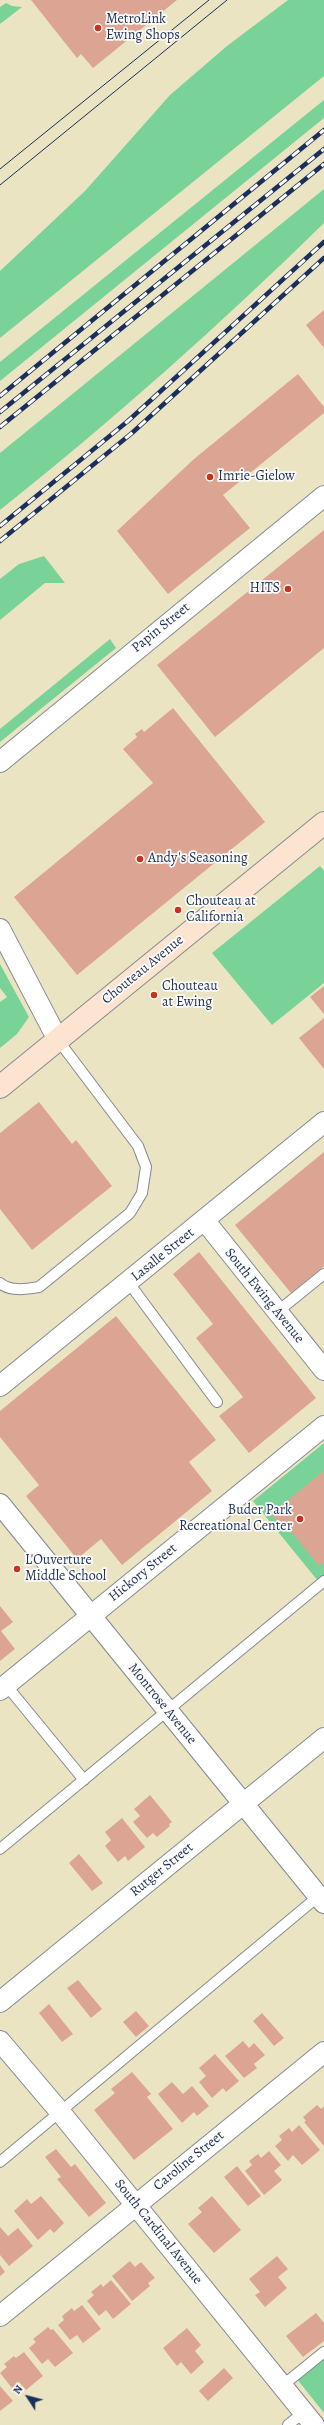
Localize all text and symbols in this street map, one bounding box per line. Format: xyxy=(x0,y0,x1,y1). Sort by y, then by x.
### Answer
place label: MetroLink Ewing Shops xyxy=(106,12,180,44)
marker: MetroLink Ewing Shops xyxy=(93,23,103,33)
place label: Imrie-Gielow xyxy=(218,469,295,485)
marker: Imrie-Gielow xyxy=(205,472,215,482)
place label: HITS xyxy=(250,581,280,597)
marker: HITS xyxy=(283,584,293,594)
street label: Papin Street xyxy=(128,599,194,657)
place label: Andy's Seasoning xyxy=(148,851,248,867)
marker: Andy's Seasoning xyxy=(135,854,145,864)
place label: Chouteau at California xyxy=(186,894,256,926)
marker: Chouteau at California xyxy=(173,905,183,915)
street label: Chouteau Avenue xyxy=(99,932,187,1008)
place label: Chouteau at Ewing xyxy=(162,979,218,1012)
marker: Chouteau at Ewing xyxy=(149,990,159,1000)
street label: Lasalle Street xyxy=(128,1225,198,1285)
street label: South Ewing Avenue xyxy=(221,1245,307,1347)
place label: Buder Park Recreational Center xyxy=(179,1503,292,1536)
marker: Buder Park Recreational Center xyxy=(295,1514,305,1524)
street label: Hickory Street xyxy=(105,1540,181,1606)
place label: L'Ouverture Middle School xyxy=(25,1553,106,1586)
marker: L'Ouverture Middle School xyxy=(12,1564,22,1574)
street label: Montrose Avenue xyxy=(124,1660,200,1748)
street label: Rutger Street xyxy=(127,1840,197,1900)
street label: Caroline Street xyxy=(150,2127,228,2195)
street label: South Cardinal Avenue xyxy=(110,2176,206,2288)
north arrow xyxy=(8,2377,48,2417)
text: N xyxy=(9,2382,26,2397)

